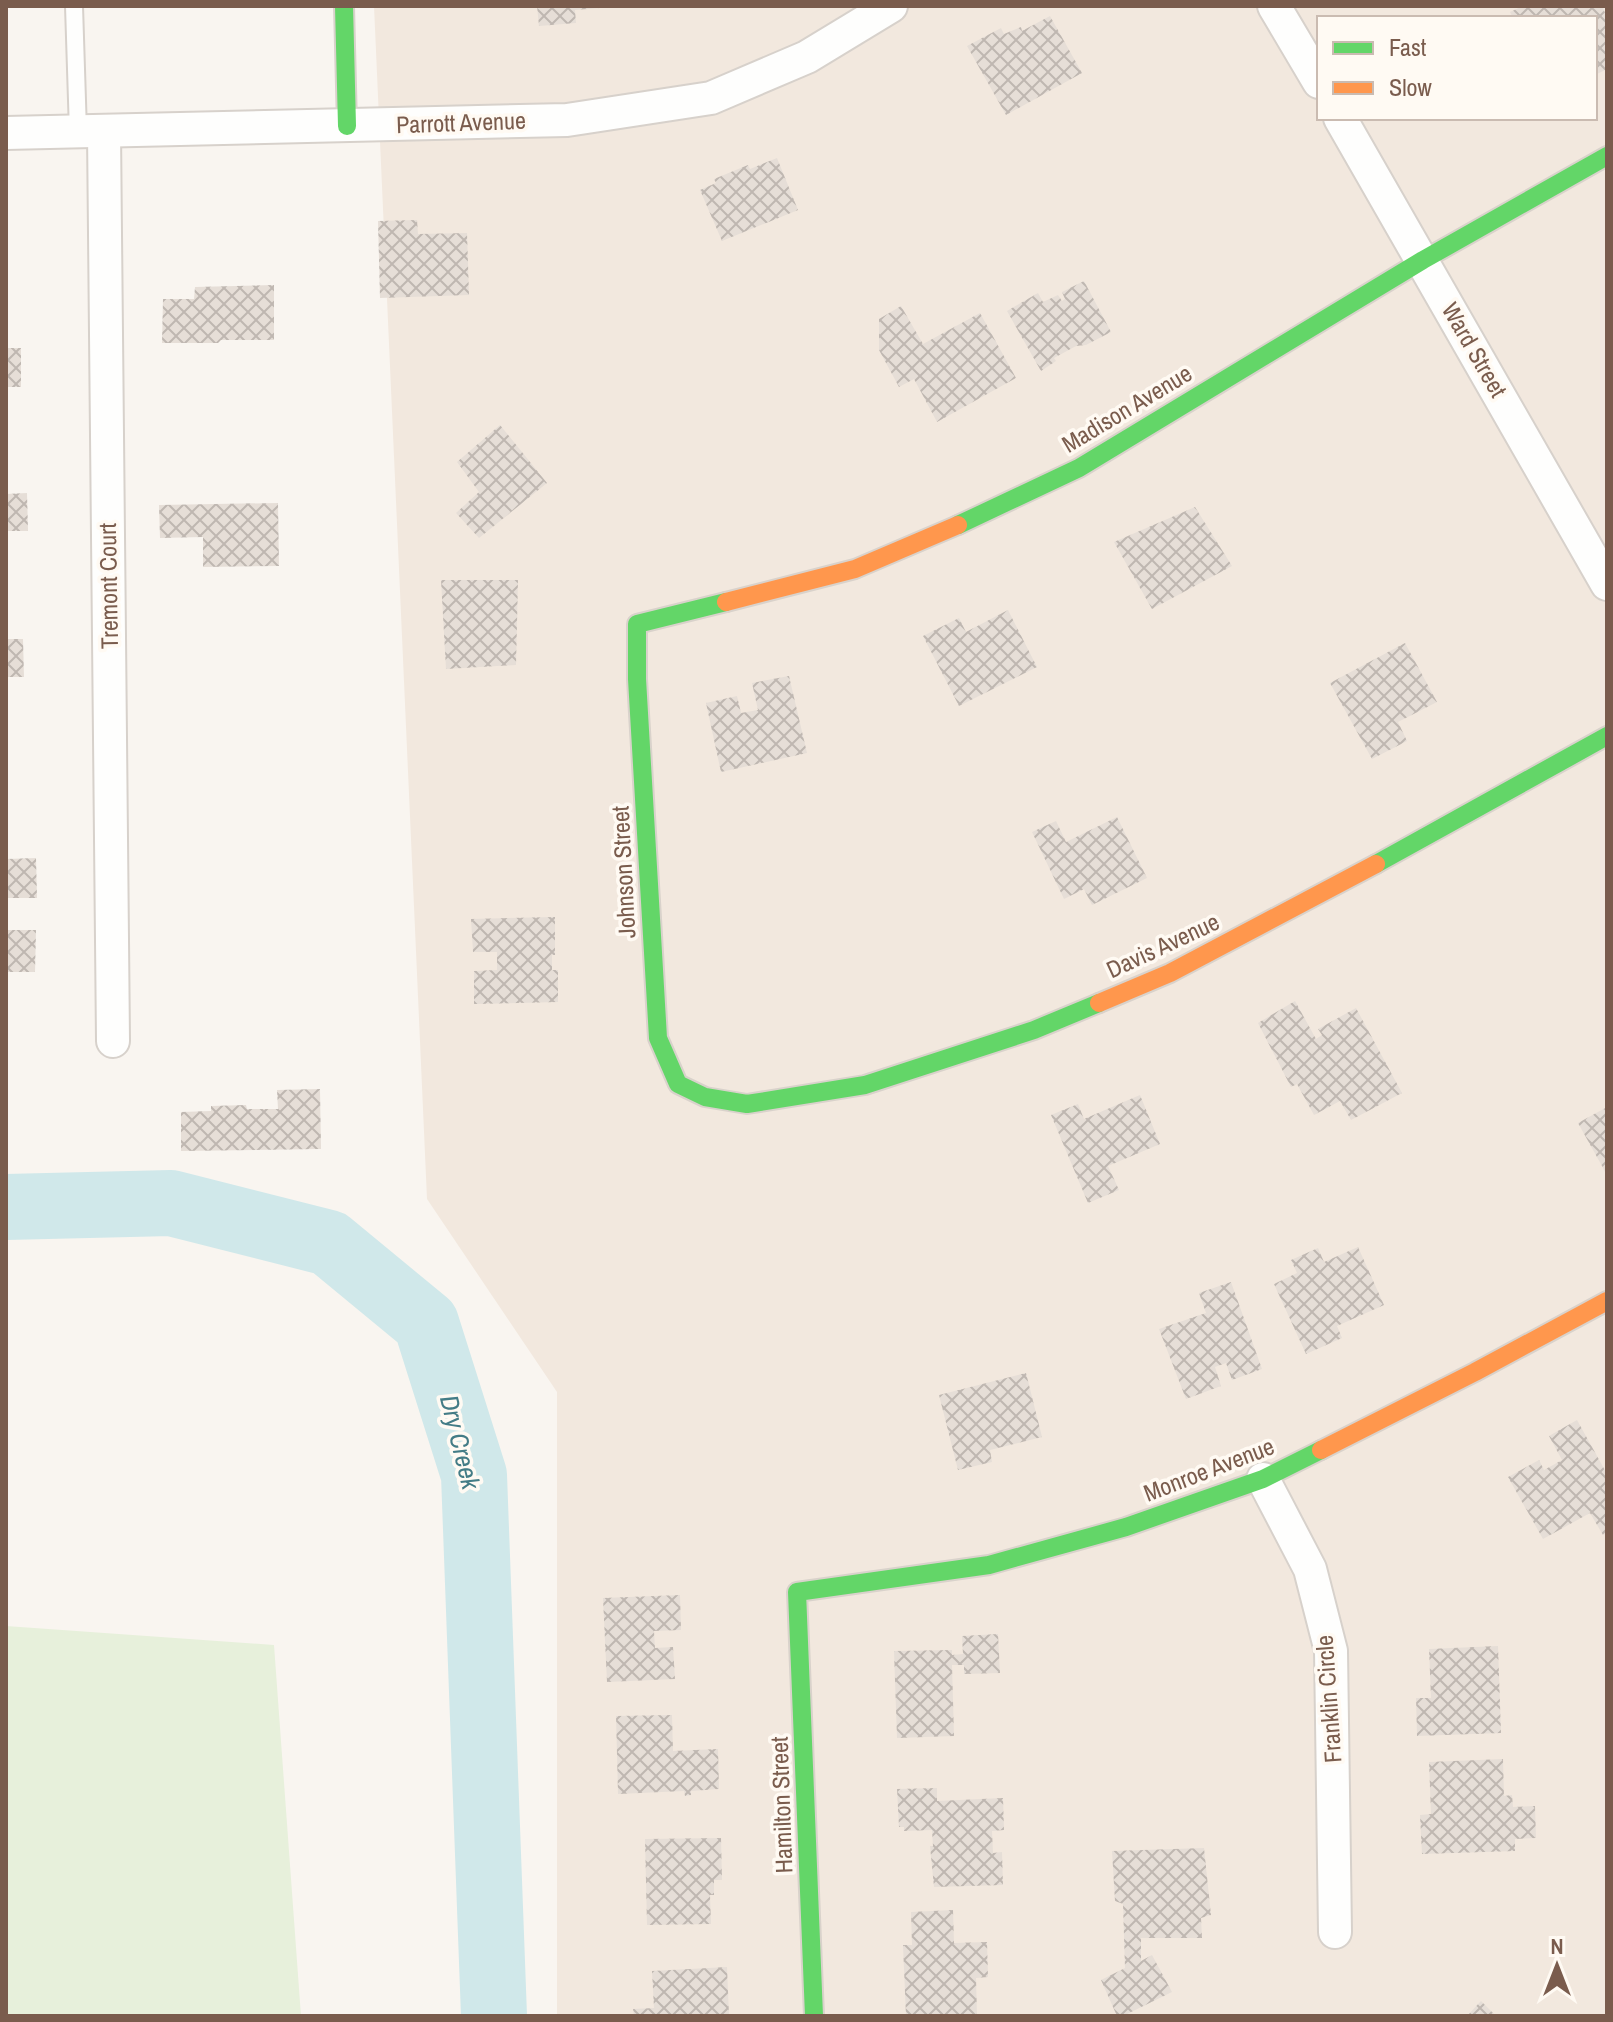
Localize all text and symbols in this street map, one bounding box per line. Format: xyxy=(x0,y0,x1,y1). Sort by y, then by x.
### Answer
legend xyxy=(1317,16,1597,120)
text: Fast xyxy=(1389,31,1427,63)
text: Slow xyxy=(1389,71,1432,103)
street label: Parrott Avenue xyxy=(396,104,526,140)
street label: Ward Street xyxy=(1435,296,1515,403)
street label: Madison Avenue xyxy=(1056,357,1197,460)
street label: Tremont Court xyxy=(91,522,125,649)
street label: Johnson Street xyxy=(604,805,642,939)
street label: Davis Avenue xyxy=(1101,905,1224,985)
water label: Dry Creek xyxy=(432,1391,489,1494)
street label: Monroe Avenue xyxy=(1139,1429,1279,1509)
street label: Franklin Circle xyxy=(1308,1634,1348,1764)
street label: Hamilton Street xyxy=(763,1736,799,1874)
north arrow xyxy=(1517,1926,1597,2006)
text: N xyxy=(1550,1931,1564,1961)

